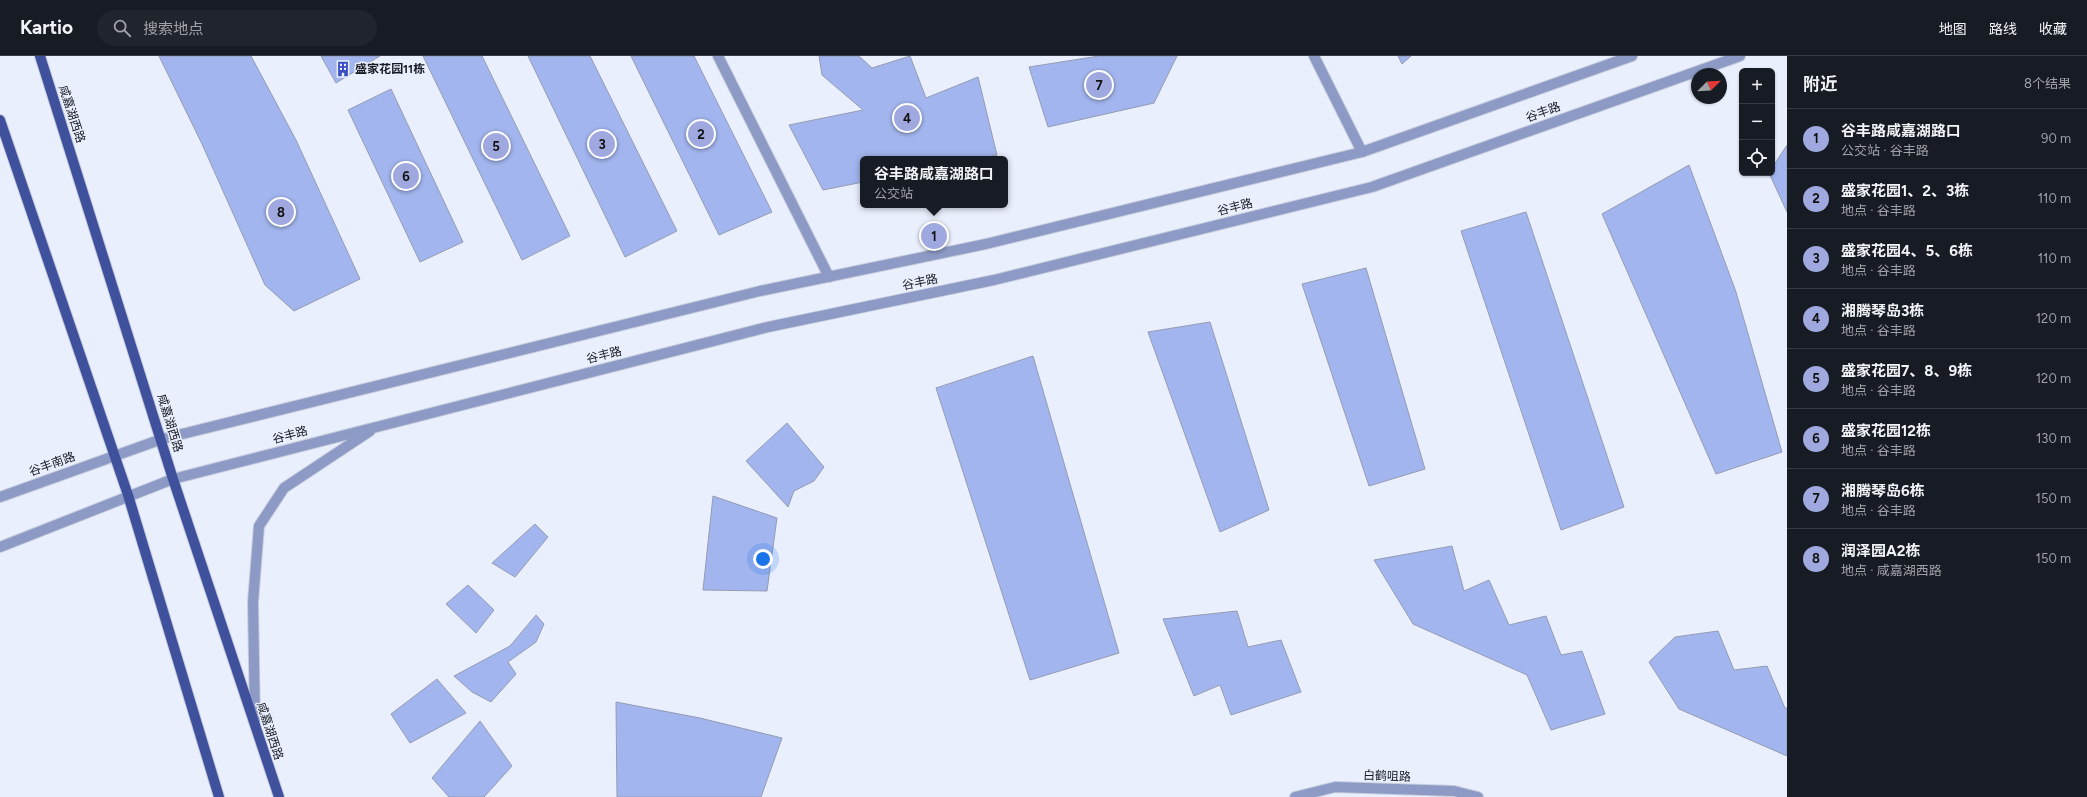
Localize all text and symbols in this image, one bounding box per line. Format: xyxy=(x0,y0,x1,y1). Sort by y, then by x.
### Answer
search box xyxy=(97,10,377,46)
text: Kartio xyxy=(20,16,73,39)
icon: search xyxy=(111,17,133,39)
text: 搜索地点 xyxy=(143,20,203,38)
text: 地图 xyxy=(1939,21,1967,38)
text: 路线 xyxy=(1989,21,2017,38)
text: 收藏 xyxy=(2039,21,2067,38)
building icon: 盛家花园11栋 xyxy=(334,60,352,78)
place label: 盛家花园11栋 xyxy=(355,62,425,76)
north arrow xyxy=(1691,68,1727,104)
map controls xyxy=(1739,68,1775,176)
button: + xyxy=(1739,68,1775,104)
pin: 7 xyxy=(1086,70,1112,100)
text: 附近 xyxy=(1803,74,1837,94)
text: 8个结果 xyxy=(2024,76,2071,91)
street label: 咸嘉湖西路 xyxy=(56,83,88,145)
street label: 谷丰路 xyxy=(1524,99,1562,125)
pin: 4 xyxy=(894,103,920,133)
button: − xyxy=(1739,104,1775,140)
pin: 2 xyxy=(688,119,714,149)
text: 谷丰路咸嘉湖路口 xyxy=(1841,122,1961,140)
pin: 3 xyxy=(589,129,615,159)
pin: 5 xyxy=(483,131,509,161)
text: 1 xyxy=(1813,131,1819,146)
text: 90 m xyxy=(2041,131,2071,146)
button: locate xyxy=(1739,140,1775,176)
text: 公交站 · 谷丰路 xyxy=(1841,143,1929,158)
popup xyxy=(860,156,1008,208)
pin: 6 xyxy=(393,161,419,191)
text: 谷丰路咸嘉湖路口 xyxy=(874,165,994,183)
text: 盛家花园1、2、3栋 xyxy=(1841,182,1969,200)
text: 公交站 xyxy=(874,186,913,201)
text: 2 xyxy=(1812,191,1820,206)
text: 110 m xyxy=(2038,191,2071,206)
street label: 谷丰路 xyxy=(1216,196,1254,218)
pin: 8 xyxy=(268,197,294,227)
text: 地点 · 谷丰路 xyxy=(1841,203,1916,218)
pin: 1 xyxy=(921,221,947,251)
text: 盛家花园4、5、6栋 xyxy=(1841,242,1973,260)
text: 3 xyxy=(1812,251,1820,266)
text: 110 m xyxy=(2038,251,2071,266)
text: 地点 · 谷丰路 xyxy=(1841,263,1916,278)
street label: 谷丰路 xyxy=(901,271,939,293)
text: 湘腾琴岛3栋 xyxy=(1841,302,1924,320)
text: 4 xyxy=(1812,311,1820,326)
text: 120 m xyxy=(2036,311,2071,326)
text: 地点 · 谷丰路 xyxy=(1841,323,1916,338)
street label: 谷丰路 xyxy=(585,344,623,366)
text: 盛家花园7、8、9栋 xyxy=(1841,362,1972,380)
text: 5 xyxy=(1812,371,1820,386)
text: 120 m xyxy=(2036,371,2071,386)
text: 地点 · 谷丰路 xyxy=(1841,383,1916,398)
street label: 咸嘉湖西路 xyxy=(155,392,185,454)
text: 盛家花园12栋 xyxy=(1841,422,1931,440)
street label: 谷丰路 xyxy=(271,424,309,446)
text: 6 xyxy=(1812,431,1820,446)
text: 130 m xyxy=(2036,431,2071,446)
text: 地点 · 谷丰路 xyxy=(1841,443,1916,458)
street label: 谷丰南路 xyxy=(27,449,77,479)
text: 湘腾琴岛6栋 xyxy=(1841,482,1925,500)
text: 7 xyxy=(1812,491,1820,506)
text: 150 m xyxy=(2036,491,2071,506)
text: 地点 · 谷丰路 xyxy=(1841,503,1916,518)
text: 润泽园A2栋 xyxy=(1841,542,1920,560)
your location xyxy=(753,549,773,569)
text: 8 xyxy=(1812,551,1820,566)
text: 150 m xyxy=(2036,551,2071,566)
text: 地点 · 咸嘉湖西路 xyxy=(1841,563,1942,578)
street label: 咸嘉湖西路 xyxy=(254,700,286,762)
street label: 白鹤咀路 xyxy=(1363,768,1411,784)

